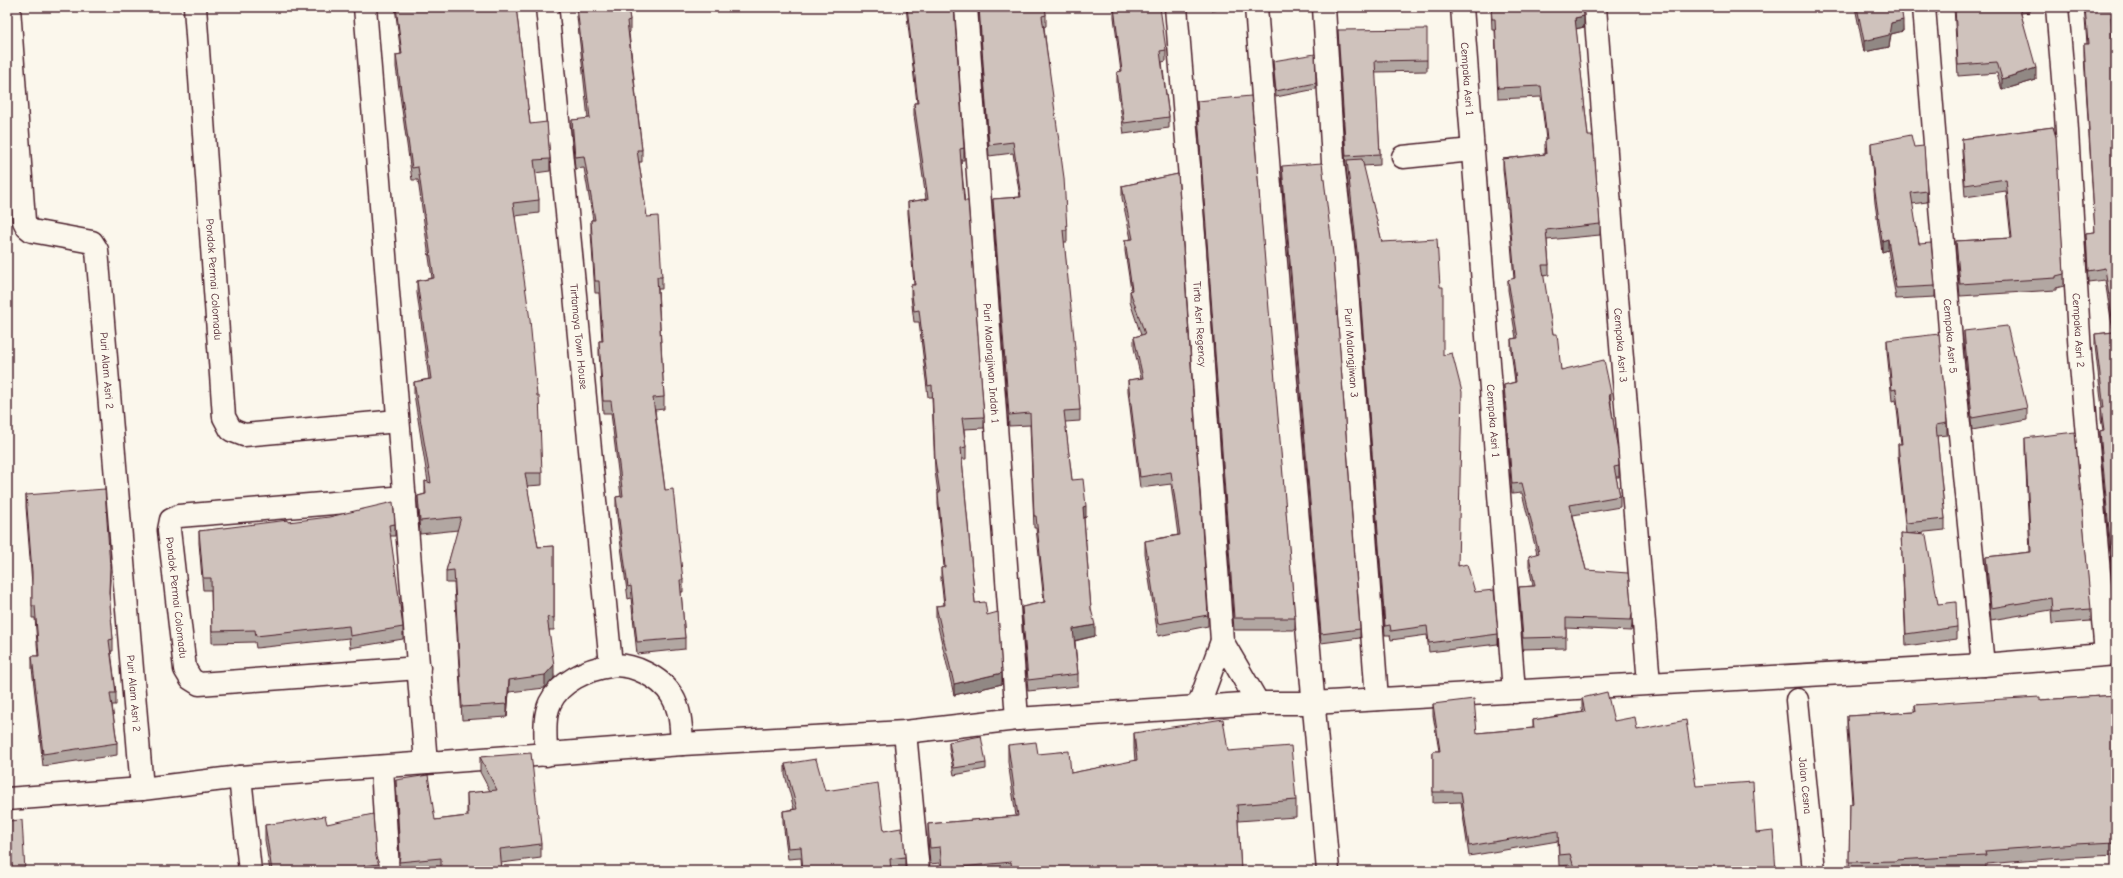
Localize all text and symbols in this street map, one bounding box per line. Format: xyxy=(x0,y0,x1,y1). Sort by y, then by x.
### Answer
street label: Cempaka Asri 1 xyxy=(1458,42,1477,116)
street label: Pondok Permai Colomadu xyxy=(203,218,225,341)
street label: Tirta Asri Regency xyxy=(1191,281,1210,368)
street label: Tirtamaya Town House xyxy=(567,283,591,390)
street label: Cempaka Asri 2 xyxy=(2070,293,2088,368)
street label: Cempaka Asri 5 xyxy=(1941,298,1960,374)
street label: Puri Malangjiwan Indah 1 xyxy=(981,303,1002,423)
street label: Puri Malangjiwan 3 xyxy=(1342,307,1361,398)
street label: Cempaka Asri 3 xyxy=(1611,307,1631,383)
street label: Puri Alam Asri 2 xyxy=(97,332,117,410)
street label: Cempaka Asri 1 xyxy=(1484,384,1503,458)
street label: Pondok Permai Colomadu xyxy=(163,536,190,659)
street label: Puri Alam Asri 2 xyxy=(124,654,144,733)
street label: Jalan Cesna xyxy=(1796,756,1815,815)

